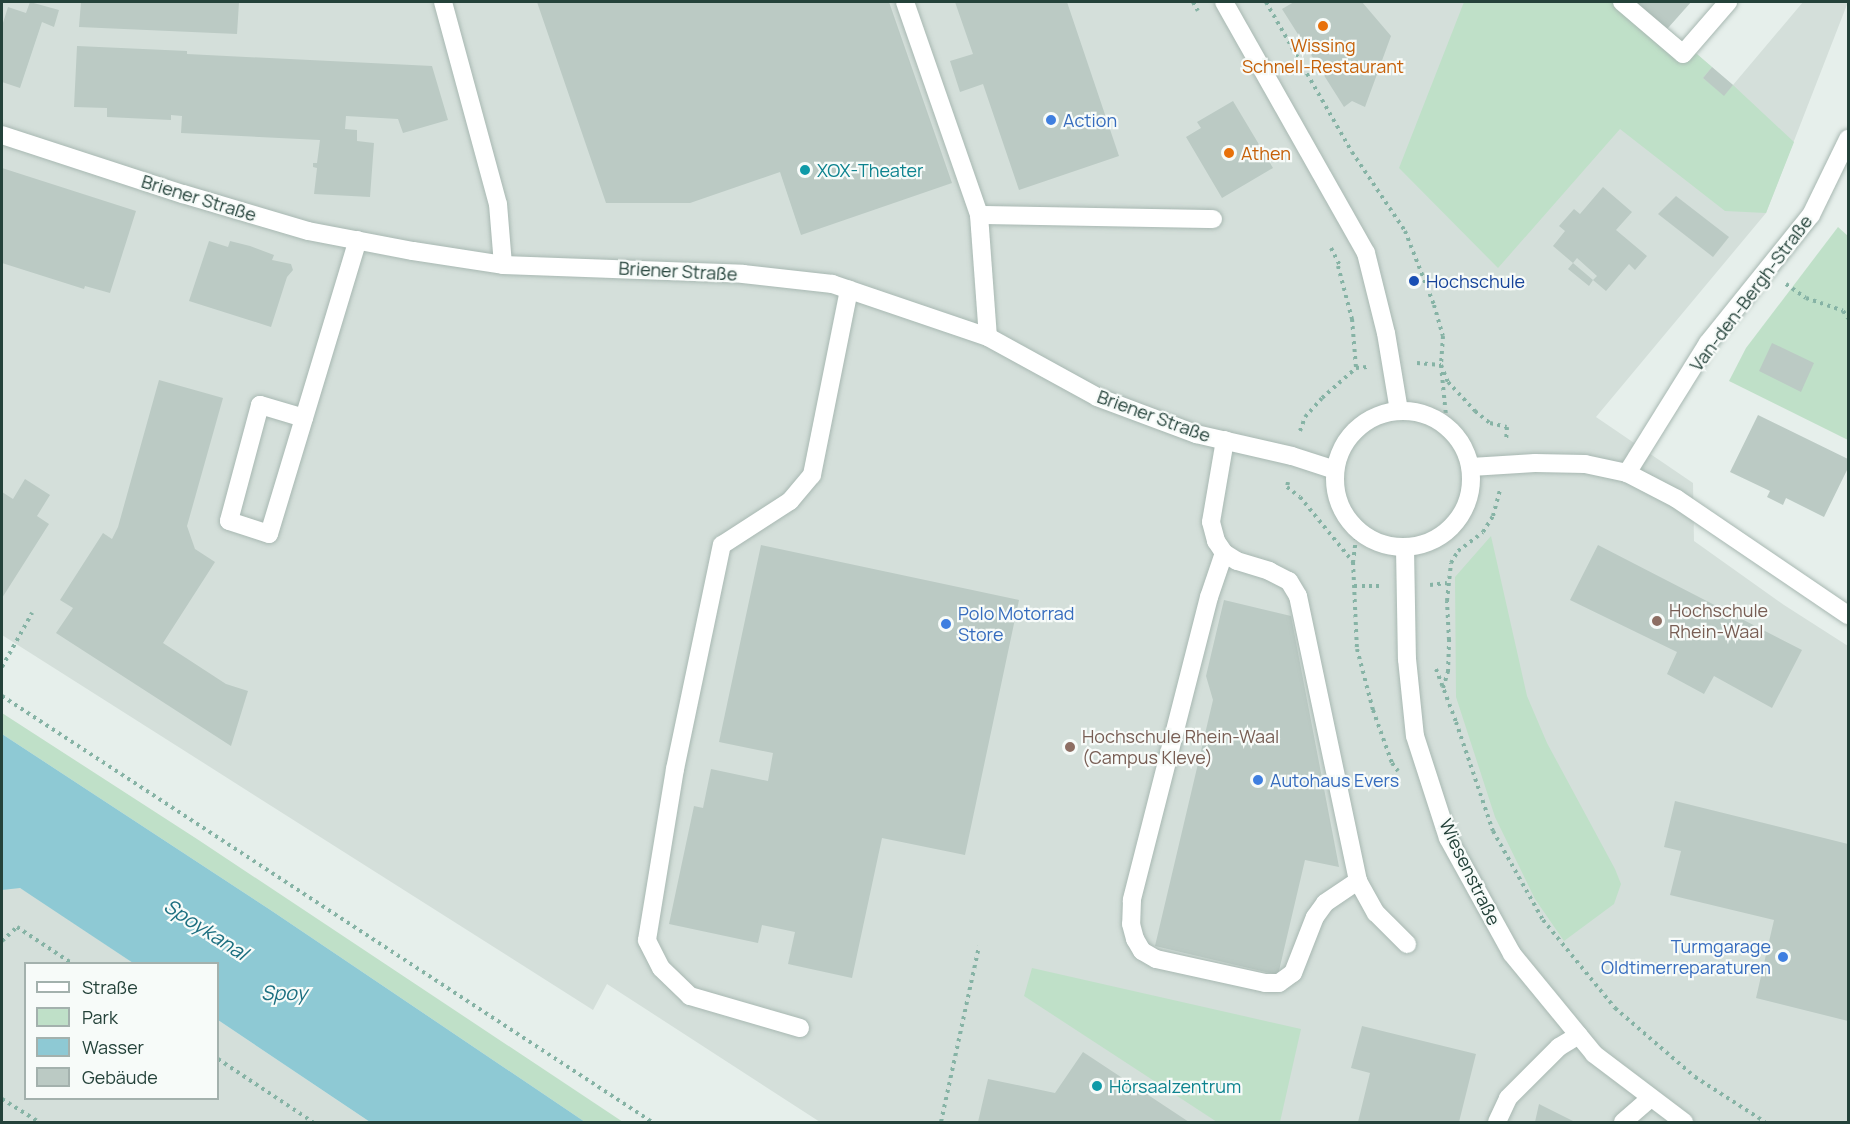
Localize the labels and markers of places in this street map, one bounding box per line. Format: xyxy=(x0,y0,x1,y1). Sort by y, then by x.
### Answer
marker: Wissing Schnell-Restaurant xyxy=(1316,19,1330,33)
place label: Wissing Schnell-Restaurant xyxy=(1242,35,1404,78)
place label: Action xyxy=(1063,109,1117,131)
marker: Action xyxy=(1044,113,1058,127)
place label: Athen xyxy=(1241,142,1291,164)
marker: Athen xyxy=(1222,146,1236,160)
place label: XOX-Theater xyxy=(817,159,924,181)
marker: XOX-Theater xyxy=(798,163,812,177)
place label: Hochschule xyxy=(1426,270,1525,292)
marker: Hochschule xyxy=(1407,274,1421,288)
place label: Hochschule Rhein-Waal xyxy=(1669,600,1768,642)
place label: Polo Motorrad Store xyxy=(958,603,1074,646)
marker: Hochschule Rhein-Waal xyxy=(1650,614,1664,628)
marker: Polo Motorrad Store xyxy=(939,617,953,631)
place label: Hochschule Rhein-Waal (Campus Kleve) xyxy=(1082,726,1279,768)
marker: Hochschule Rhein-Waal (Campus Kleve) xyxy=(1063,740,1077,754)
place label: Autohaus Evers xyxy=(1270,769,1399,791)
marker: Autohaus Evers xyxy=(1251,773,1265,787)
place label: Turmgarage Oldtimerreparaturen xyxy=(1601,936,1771,978)
marker: Turmgarage Oldtimerreparaturen xyxy=(1776,950,1790,964)
place label: Hörsaalzentrum xyxy=(1109,1075,1241,1097)
marker: Hörsaalzentrum xyxy=(1090,1079,1104,1093)

